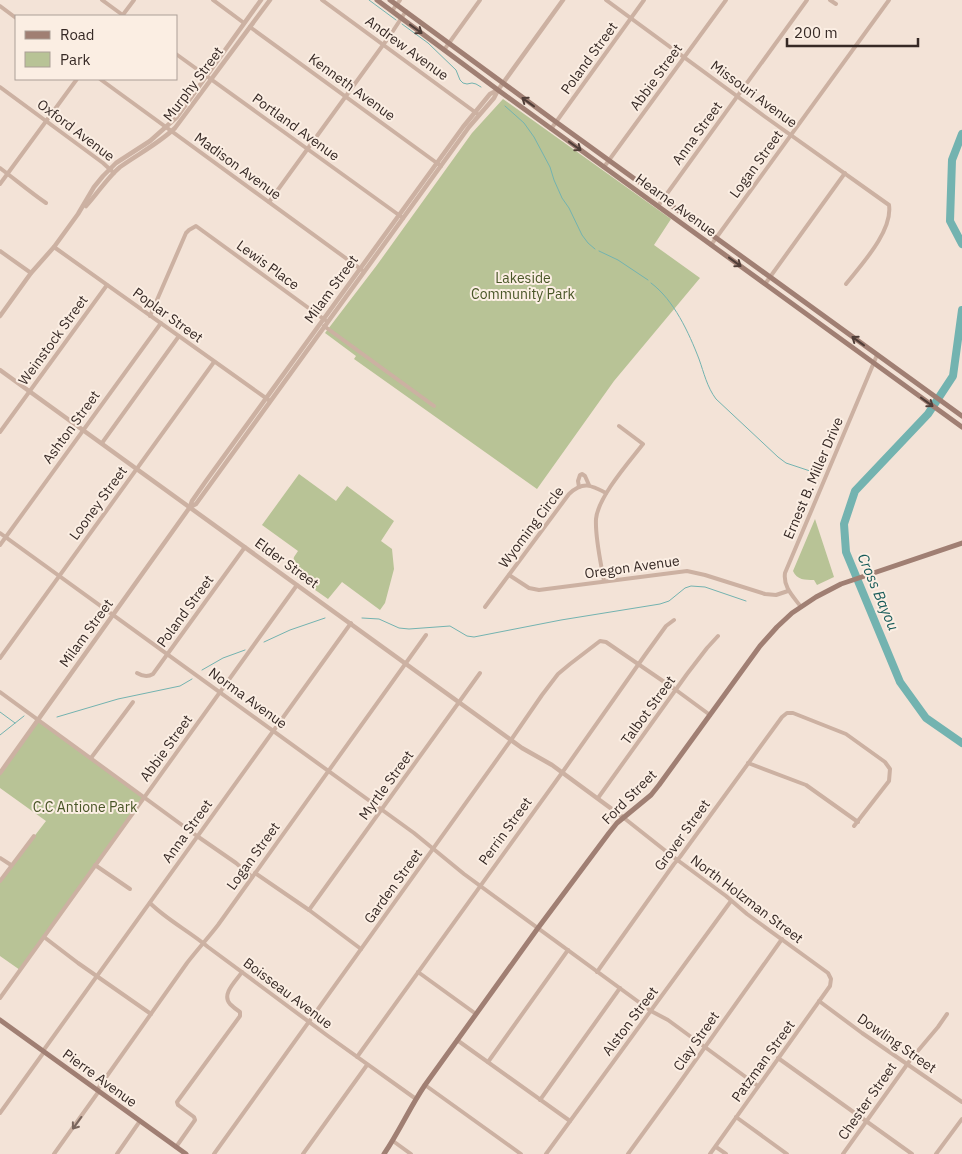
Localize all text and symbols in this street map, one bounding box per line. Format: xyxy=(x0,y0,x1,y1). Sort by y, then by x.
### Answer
street label: Andrew Avenue xyxy=(362,12,452,84)
legend xyxy=(15,15,178,80)
scale bar xyxy=(787,15,918,47)
street label: Poland Street xyxy=(557,18,621,98)
text: 200 m xyxy=(794,23,838,42)
one-way arrow xyxy=(409,24,423,34)
text: Road xyxy=(60,25,95,44)
street label: Abbie Street xyxy=(626,40,686,114)
street label: Murphy Street xyxy=(159,43,227,125)
text: Park xyxy=(60,50,90,69)
street label: Kenneth Avenue xyxy=(305,50,399,125)
street label: Missouri Avenue xyxy=(707,56,801,132)
street label: Portland Avenue xyxy=(249,89,343,165)
street label: Oxford Avenue xyxy=(34,95,119,165)
one-way arrow xyxy=(522,97,536,107)
street label: Anna Street xyxy=(668,98,726,168)
street label: Logan Street xyxy=(725,127,787,201)
street label: Madison Avenue xyxy=(191,128,285,204)
one-way arrow xyxy=(568,141,582,151)
street label: Hearne Avenue xyxy=(632,170,720,241)
street label: Lewis Place xyxy=(233,236,303,294)
street label: Milam Street xyxy=(300,251,362,327)
one-way arrow xyxy=(728,257,742,267)
park label: Lakeside Community Park xyxy=(471,269,576,303)
street label: Poplar Street xyxy=(129,284,207,347)
street label: Weinstock Street xyxy=(14,291,92,389)
one-way arrow xyxy=(852,336,865,347)
street label: Ashton Street xyxy=(38,387,104,467)
one-way arrow xyxy=(920,397,934,407)
street label: Ernest B. Miller Drive xyxy=(779,414,847,542)
street label: Looney Street xyxy=(65,463,131,543)
street label: Wyoming Circle xyxy=(495,482,568,571)
street label: Elder Street xyxy=(252,534,323,592)
water label: Cross Bayou xyxy=(854,550,903,633)
street label: Oregon Avenue xyxy=(583,551,681,583)
street label: Poland Street xyxy=(153,571,217,651)
street label: Milam Street xyxy=(55,595,117,671)
street label: Norma Avenue xyxy=(205,663,291,733)
street label: Talbot Street xyxy=(617,672,679,748)
street label: Abbie Street xyxy=(136,711,196,785)
street label: Myrtle Street xyxy=(355,747,417,823)
street label: Ford Street xyxy=(598,766,660,828)
street label: Perrin Street xyxy=(474,794,536,868)
street label: Anna Street xyxy=(158,796,216,866)
street label: Grover Street xyxy=(650,796,714,874)
park label: C.C Antione Park xyxy=(33,798,138,816)
street label: Logan Street xyxy=(222,819,284,893)
street label: Garden Street xyxy=(360,845,426,927)
street label: North Holzman Street xyxy=(687,851,807,947)
street label: Boisseau Avenue xyxy=(240,954,336,1033)
street label: Alston Street xyxy=(598,983,662,1059)
street label: Clay Street xyxy=(669,1008,723,1074)
street label: Dowling Street xyxy=(854,1009,940,1077)
street label: Patzman Street xyxy=(727,1017,799,1105)
street label: Pierre Avenue xyxy=(59,1045,141,1111)
street label: Chester Street xyxy=(834,1059,900,1143)
one-way arrow xyxy=(71,1115,82,1129)

